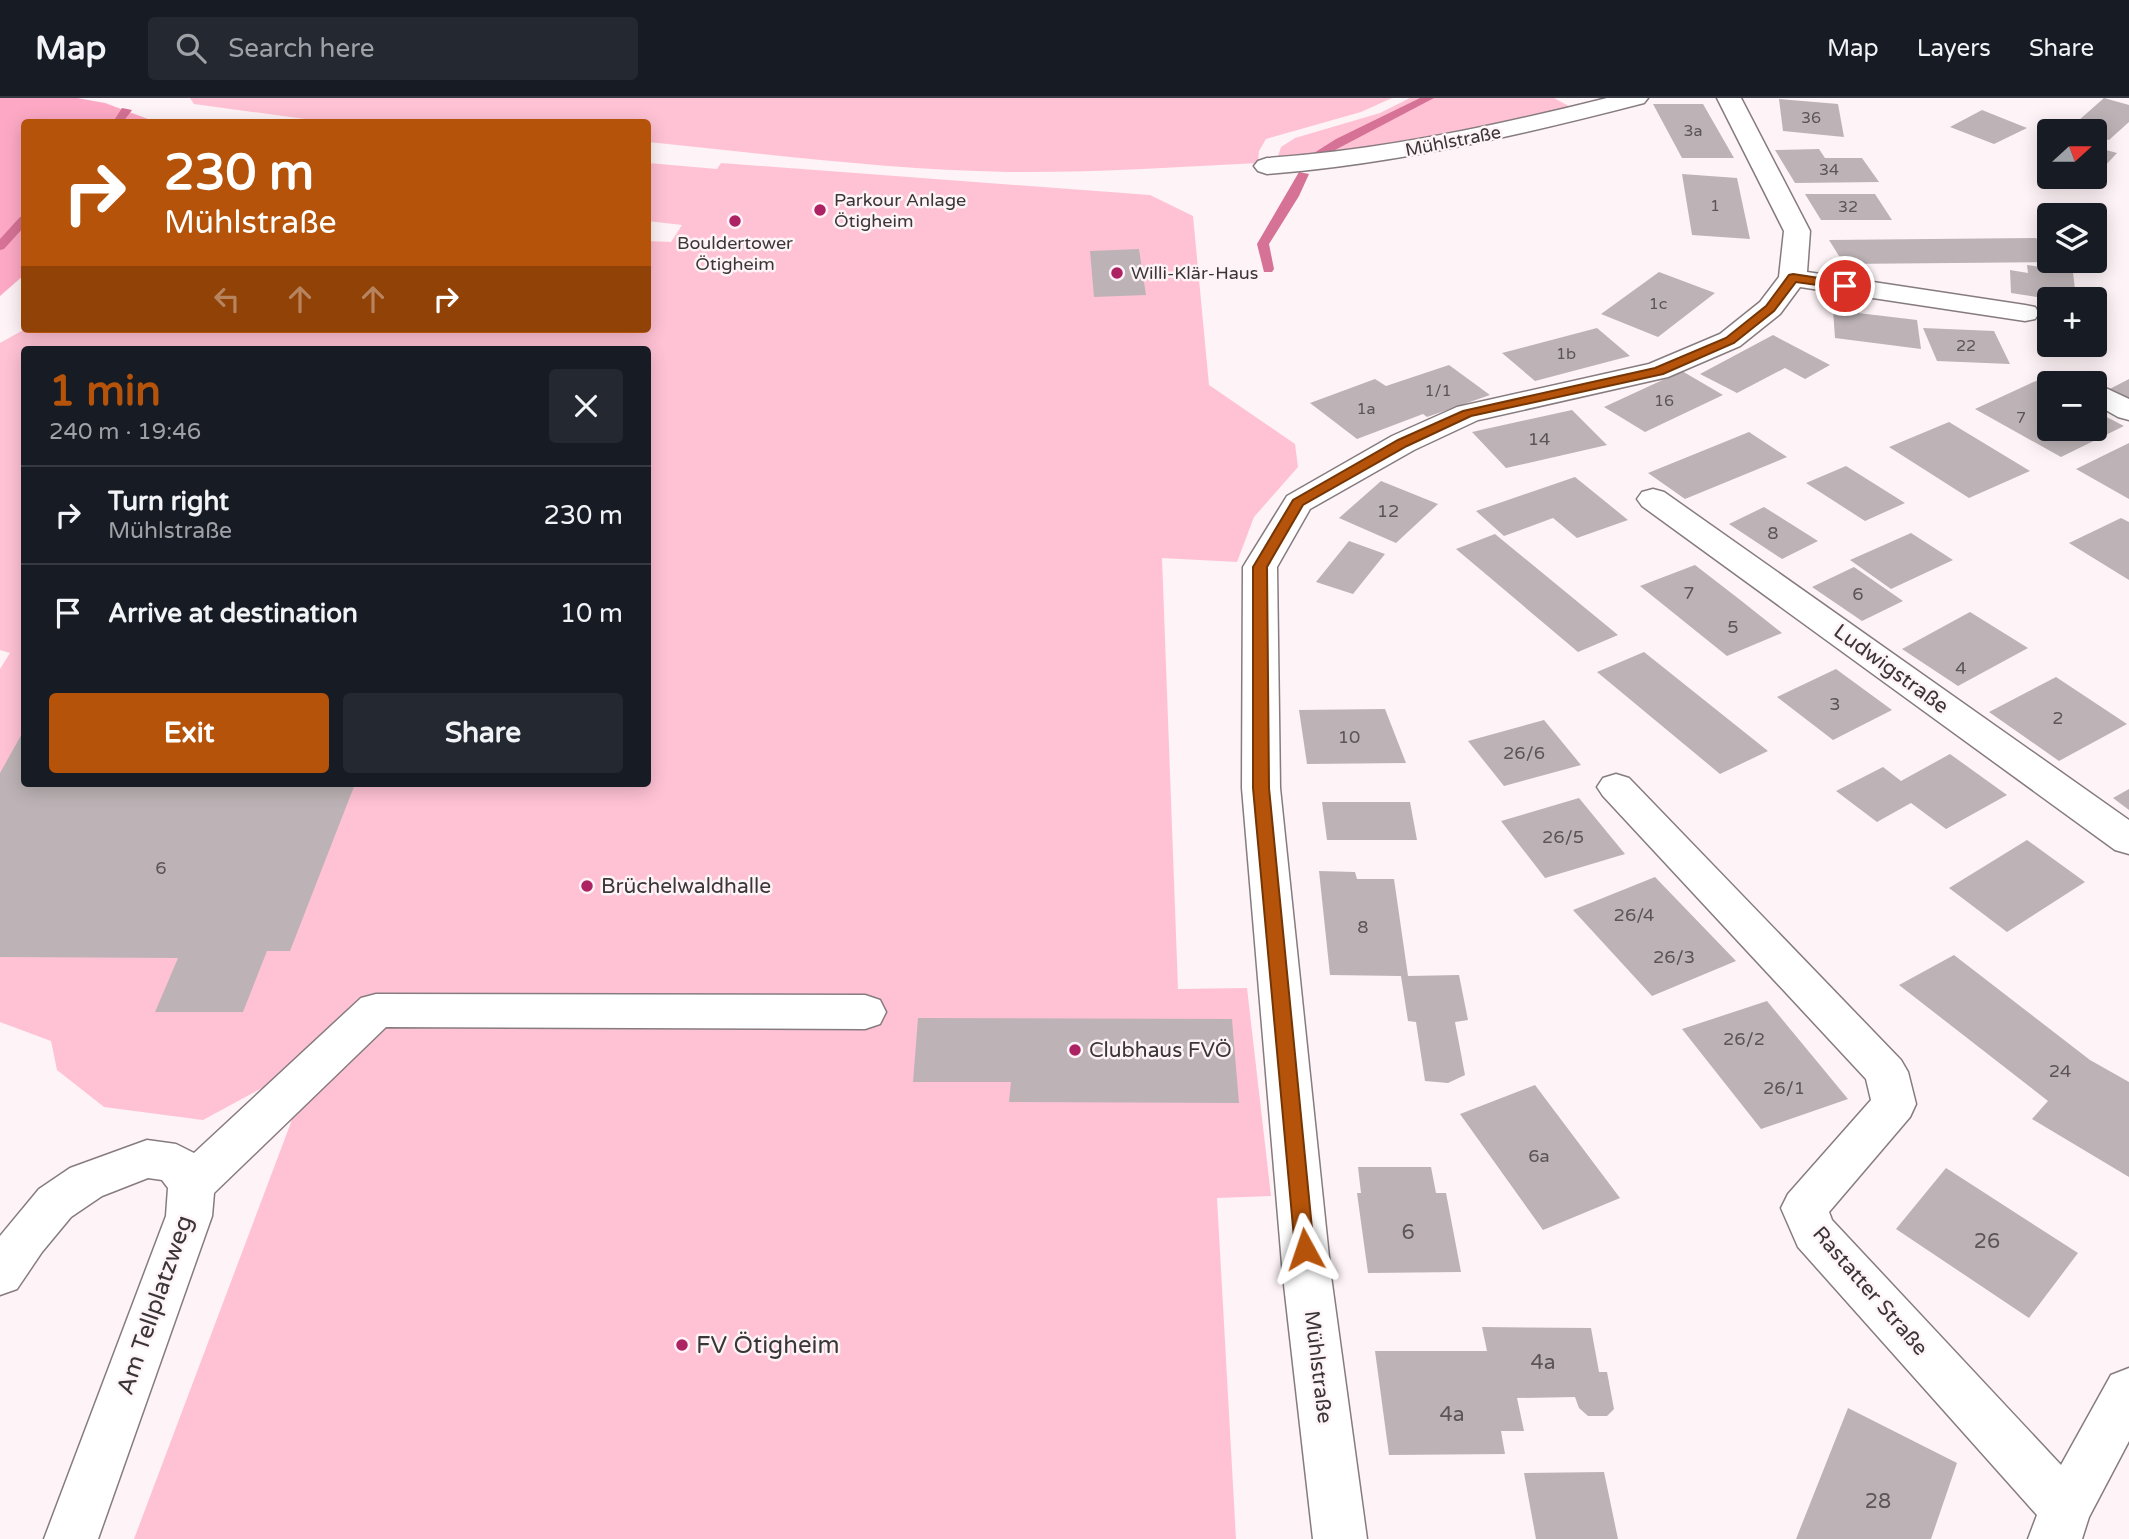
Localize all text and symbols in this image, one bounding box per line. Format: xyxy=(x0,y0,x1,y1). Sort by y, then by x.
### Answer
search box xyxy=(148,17,638,80)
text: Map xyxy=(35,29,106,68)
icon: search xyxy=(172,29,210,67)
text: Search here xyxy=(228,33,374,64)
text: Map xyxy=(1827,34,1879,63)
text: Layers xyxy=(1917,34,1991,63)
text: Share xyxy=(2029,34,2094,63)
house number: 36 xyxy=(1801,108,1821,128)
north arrow xyxy=(2037,119,2107,189)
map controls xyxy=(2037,119,2107,441)
street label: Mühlstraße xyxy=(1403,121,1503,161)
house number: 3a xyxy=(1683,121,1703,141)
text: 230 m xyxy=(164,144,314,203)
icon: right xyxy=(49,147,140,238)
house number: 34 xyxy=(1819,160,1839,180)
place label: Parkour Anlage Ötigheim xyxy=(834,189,966,232)
house number: 1 xyxy=(1710,196,1720,216)
house number: 32 xyxy=(1838,197,1858,217)
marker: Parkour Anlage Ötigheim xyxy=(812,202,828,218)
button: layers xyxy=(2037,203,2107,273)
text: Mühlstraße xyxy=(164,204,337,242)
marker: Bouldertower Ötigheim xyxy=(727,213,743,229)
place label: Bouldertower Ötigheim xyxy=(677,232,793,275)
pin xyxy=(1815,256,1875,316)
place label: Willi-Klär-Haus xyxy=(1131,262,1258,284)
marker: Willi-Klär-Haus xyxy=(1109,265,1125,281)
icon: arrive xyxy=(1826,267,1864,305)
icon: left xyxy=(208,280,246,318)
icon: ahead xyxy=(281,280,319,318)
icon: ahead xyxy=(354,280,392,318)
icon: right xyxy=(427,280,465,318)
button: + xyxy=(2037,287,2107,357)
house number: 1c xyxy=(1649,294,1667,314)
house number: 22 xyxy=(1956,336,1976,356)
house number: 1b xyxy=(1556,344,1576,364)
text: 1 min xyxy=(49,366,161,417)
button: close xyxy=(549,369,623,443)
button: − xyxy=(2037,371,2107,441)
house number: 1/1 xyxy=(1424,381,1452,401)
house number: 16 xyxy=(1654,391,1674,411)
house number: 1a xyxy=(1356,399,1376,419)
house number: 7 xyxy=(2016,408,2026,428)
text: 240 m · 19:46 xyxy=(49,418,201,446)
house number: 14 xyxy=(1528,428,1550,450)
text: Turn right xyxy=(108,486,229,517)
icon: right xyxy=(49,496,87,534)
text: 230 m xyxy=(543,500,623,531)
house number: 12 xyxy=(1377,500,1399,522)
text: Mühlstraße xyxy=(108,517,232,545)
house number: 8 xyxy=(1767,522,1779,544)
house number: 7 xyxy=(1683,582,1695,604)
house number: 6 xyxy=(1852,583,1864,605)
icon: arrive xyxy=(49,594,87,632)
text: Arrive at destination xyxy=(108,598,358,629)
text: 10 m xyxy=(560,598,623,629)
house number: 5 xyxy=(1727,616,1739,638)
street label: Ludwigstraße xyxy=(1829,619,1953,719)
house number: 4 xyxy=(1955,657,1967,679)
button: Exit xyxy=(49,693,329,773)
button: Share xyxy=(343,693,623,773)
house number: 3 xyxy=(1829,693,1841,715)
house number: 2 xyxy=(2052,707,2064,729)
house number: 10 xyxy=(1338,726,1360,748)
house number: 26/6 xyxy=(1503,742,1545,764)
house number: 26/5 xyxy=(1542,826,1584,848)
house number: 6 xyxy=(155,857,167,879)
place label: Brüchelwaldhalle xyxy=(601,874,771,899)
marker: Brüchelwaldhalle xyxy=(579,878,595,894)
house number: 26/4 xyxy=(1614,904,1654,926)
house number: 8 xyxy=(1357,916,1369,938)
house number: 26/3 xyxy=(1653,946,1695,968)
house number: 26/2 xyxy=(1723,1028,1765,1050)
place label: Clubhaus FVÖ xyxy=(1089,1038,1232,1063)
marker: Clubhaus FVÖ xyxy=(1067,1042,1083,1058)
house number: 24 xyxy=(2049,1060,2071,1082)
house number: 26/1 xyxy=(1763,1077,1805,1099)
house number: 6a xyxy=(1528,1145,1550,1167)
street label: Am Tellplatzweg xyxy=(111,1212,199,1398)
position arrow xyxy=(1268,1212,1342,1286)
house number: 6 xyxy=(1401,1220,1415,1245)
street label: Rastatter Straße xyxy=(1807,1221,1933,1361)
house number: 26 xyxy=(1974,1229,2000,1254)
street label: Mühlstraße xyxy=(1299,1309,1337,1425)
place label: FV Ötigheim xyxy=(696,1331,839,1360)
marker: FV Ötigheim xyxy=(674,1337,690,1353)
house number: 4a xyxy=(1531,1350,1556,1375)
house number: 4a xyxy=(1440,1402,1465,1427)
house number: 28 xyxy=(1865,1489,1891,1514)

